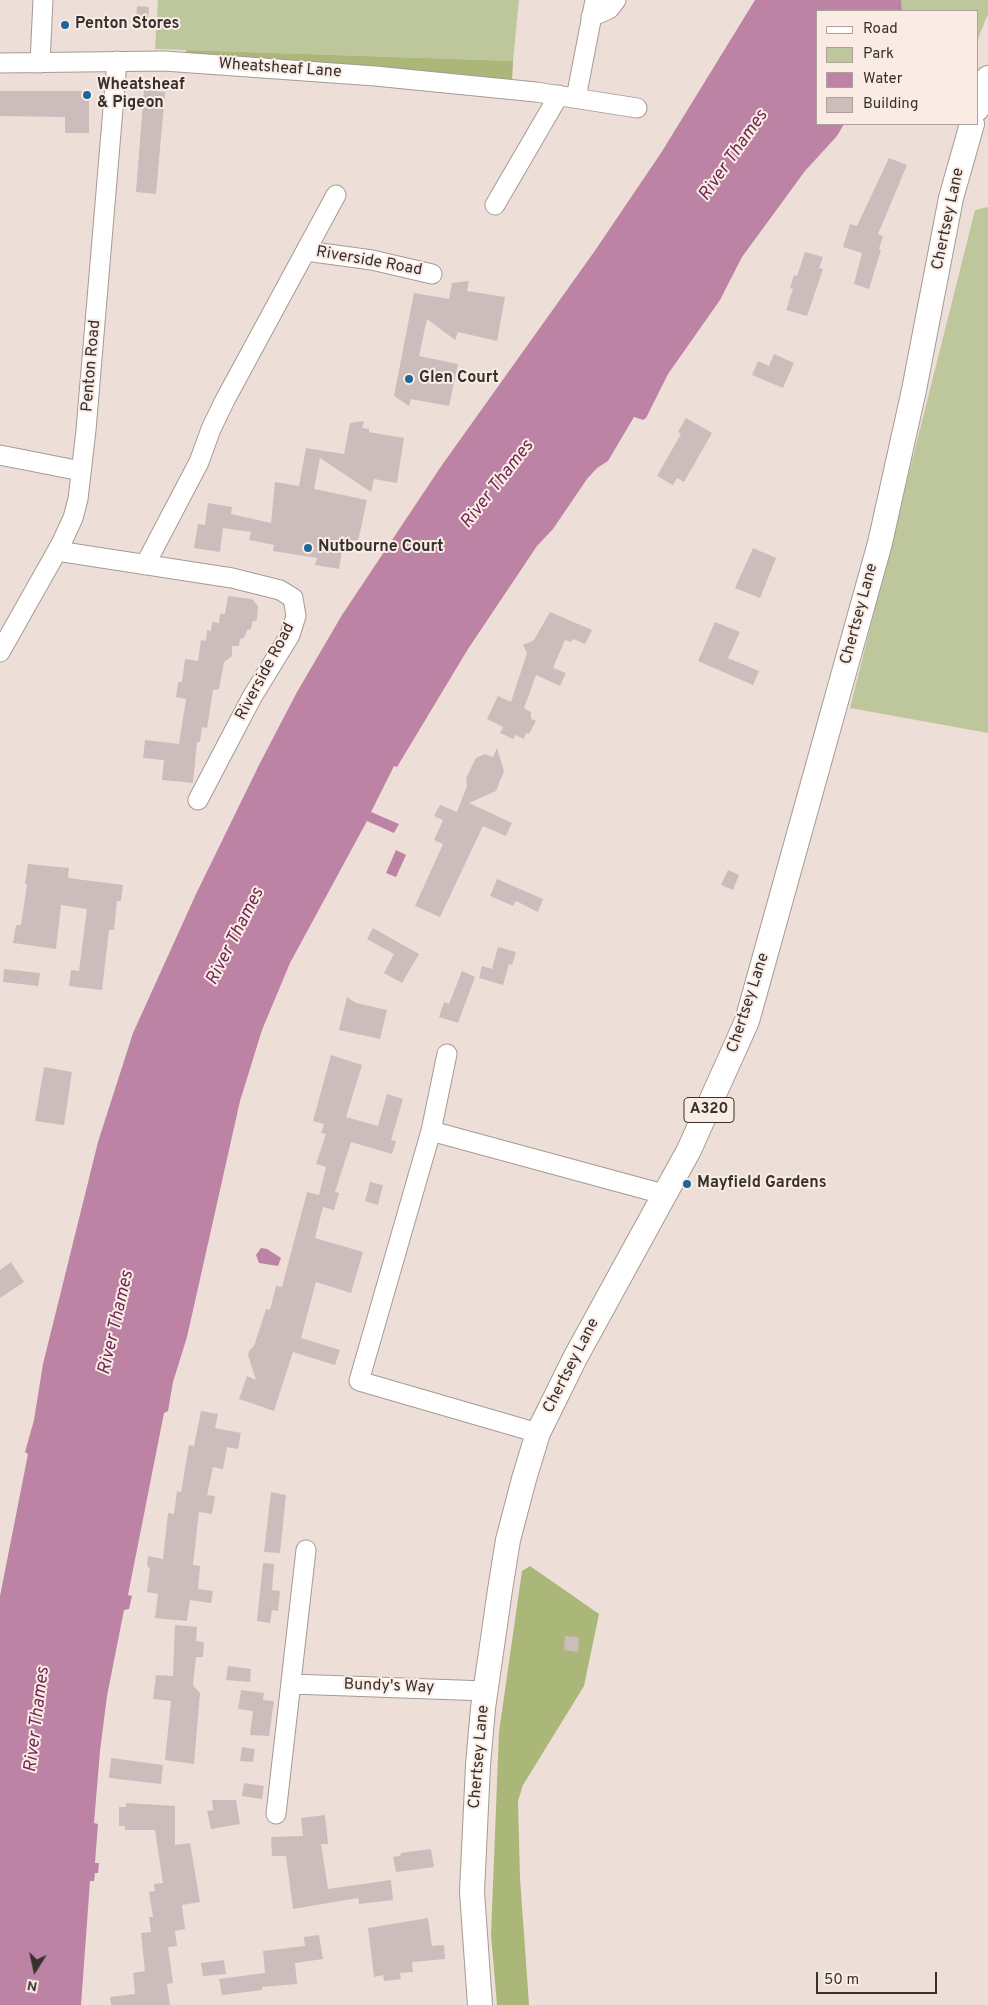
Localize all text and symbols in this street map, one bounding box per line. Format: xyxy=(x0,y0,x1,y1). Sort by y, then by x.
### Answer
legend xyxy=(816,10,978,125)
place label: Penton Stores xyxy=(75,15,179,35)
marker: Penton Stores xyxy=(59,19,71,31)
text: Road xyxy=(863,20,898,39)
text: Park xyxy=(863,45,894,64)
street label: Wheatsheaf Lane xyxy=(218,55,342,83)
text: Water xyxy=(863,70,902,89)
place label: Wheatsheaf & Pigeon xyxy=(97,76,185,114)
marker: Wheatsheaf & Pigeon xyxy=(81,89,93,101)
text: Building xyxy=(863,95,918,114)
water label: River Thames xyxy=(695,106,773,206)
street label: Chertsey Lane xyxy=(929,166,969,272)
street label: Riverside Road xyxy=(314,243,424,281)
street label: Penton Road xyxy=(78,319,106,413)
place label: Glen Court xyxy=(419,369,499,389)
marker: Glen Court xyxy=(403,373,415,385)
water label: River Thames xyxy=(457,437,539,533)
place label: Nutbourne Court xyxy=(318,538,443,558)
marker: Nutbourne Court xyxy=(302,542,314,554)
street label: Chertsey Lane xyxy=(837,561,883,667)
street label: Riverside Road xyxy=(232,620,300,724)
water label: River Thames xyxy=(202,885,270,989)
street label: Chertsey Lane xyxy=(724,951,774,1055)
road number: A320 xyxy=(684,1098,734,1122)
place label: Mayfield Gardens xyxy=(697,1174,827,1194)
marker: Mayfield Gardens xyxy=(681,1178,693,1190)
water label: River Thames xyxy=(95,1269,139,1377)
street label: Chertsey Lane xyxy=(540,1315,604,1417)
water label: River Thames xyxy=(21,1666,55,1774)
street label: Bundy's Way xyxy=(343,1676,435,1698)
street label: Chertsey Lane xyxy=(466,1704,494,1810)
north arrow xyxy=(10,1945,60,1995)
scale bar xyxy=(818,1962,939,1994)
text: 50 m xyxy=(824,1971,859,1990)
text: N xyxy=(26,1976,39,1995)

